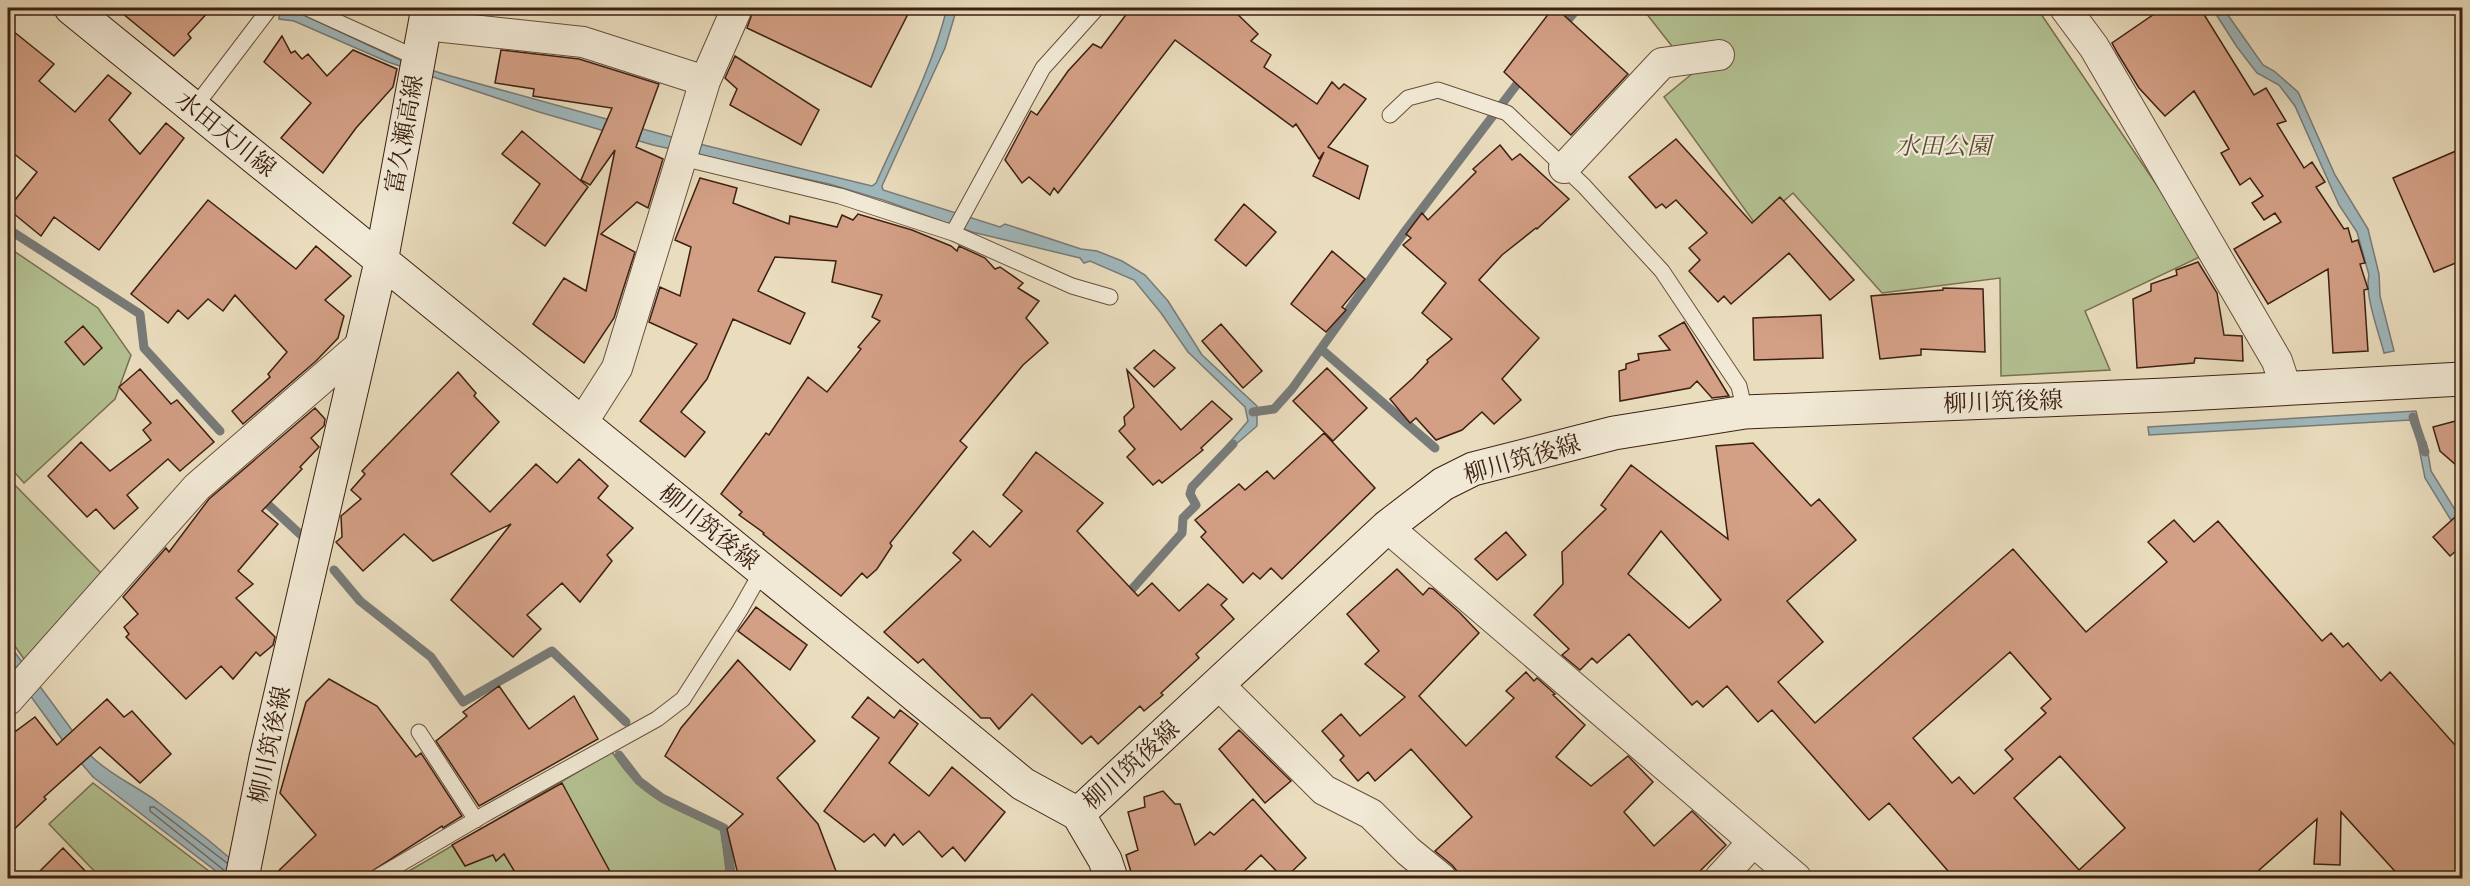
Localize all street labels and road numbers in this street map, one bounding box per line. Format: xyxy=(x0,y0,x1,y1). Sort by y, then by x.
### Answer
street label: 富久瀬高線 xyxy=(376,72,431,196)
street label: 水田大川線 xyxy=(169,82,284,185)
street label: 柳川筑後線 xyxy=(1942,382,2064,421)
street label: 柳川筑後線 xyxy=(1459,425,1584,492)
street label: 柳川筑後線 xyxy=(652,475,767,578)
street label: 柳川筑後線 xyxy=(240,683,299,807)
street label: 柳川筑後線 xyxy=(1074,711,1187,818)

